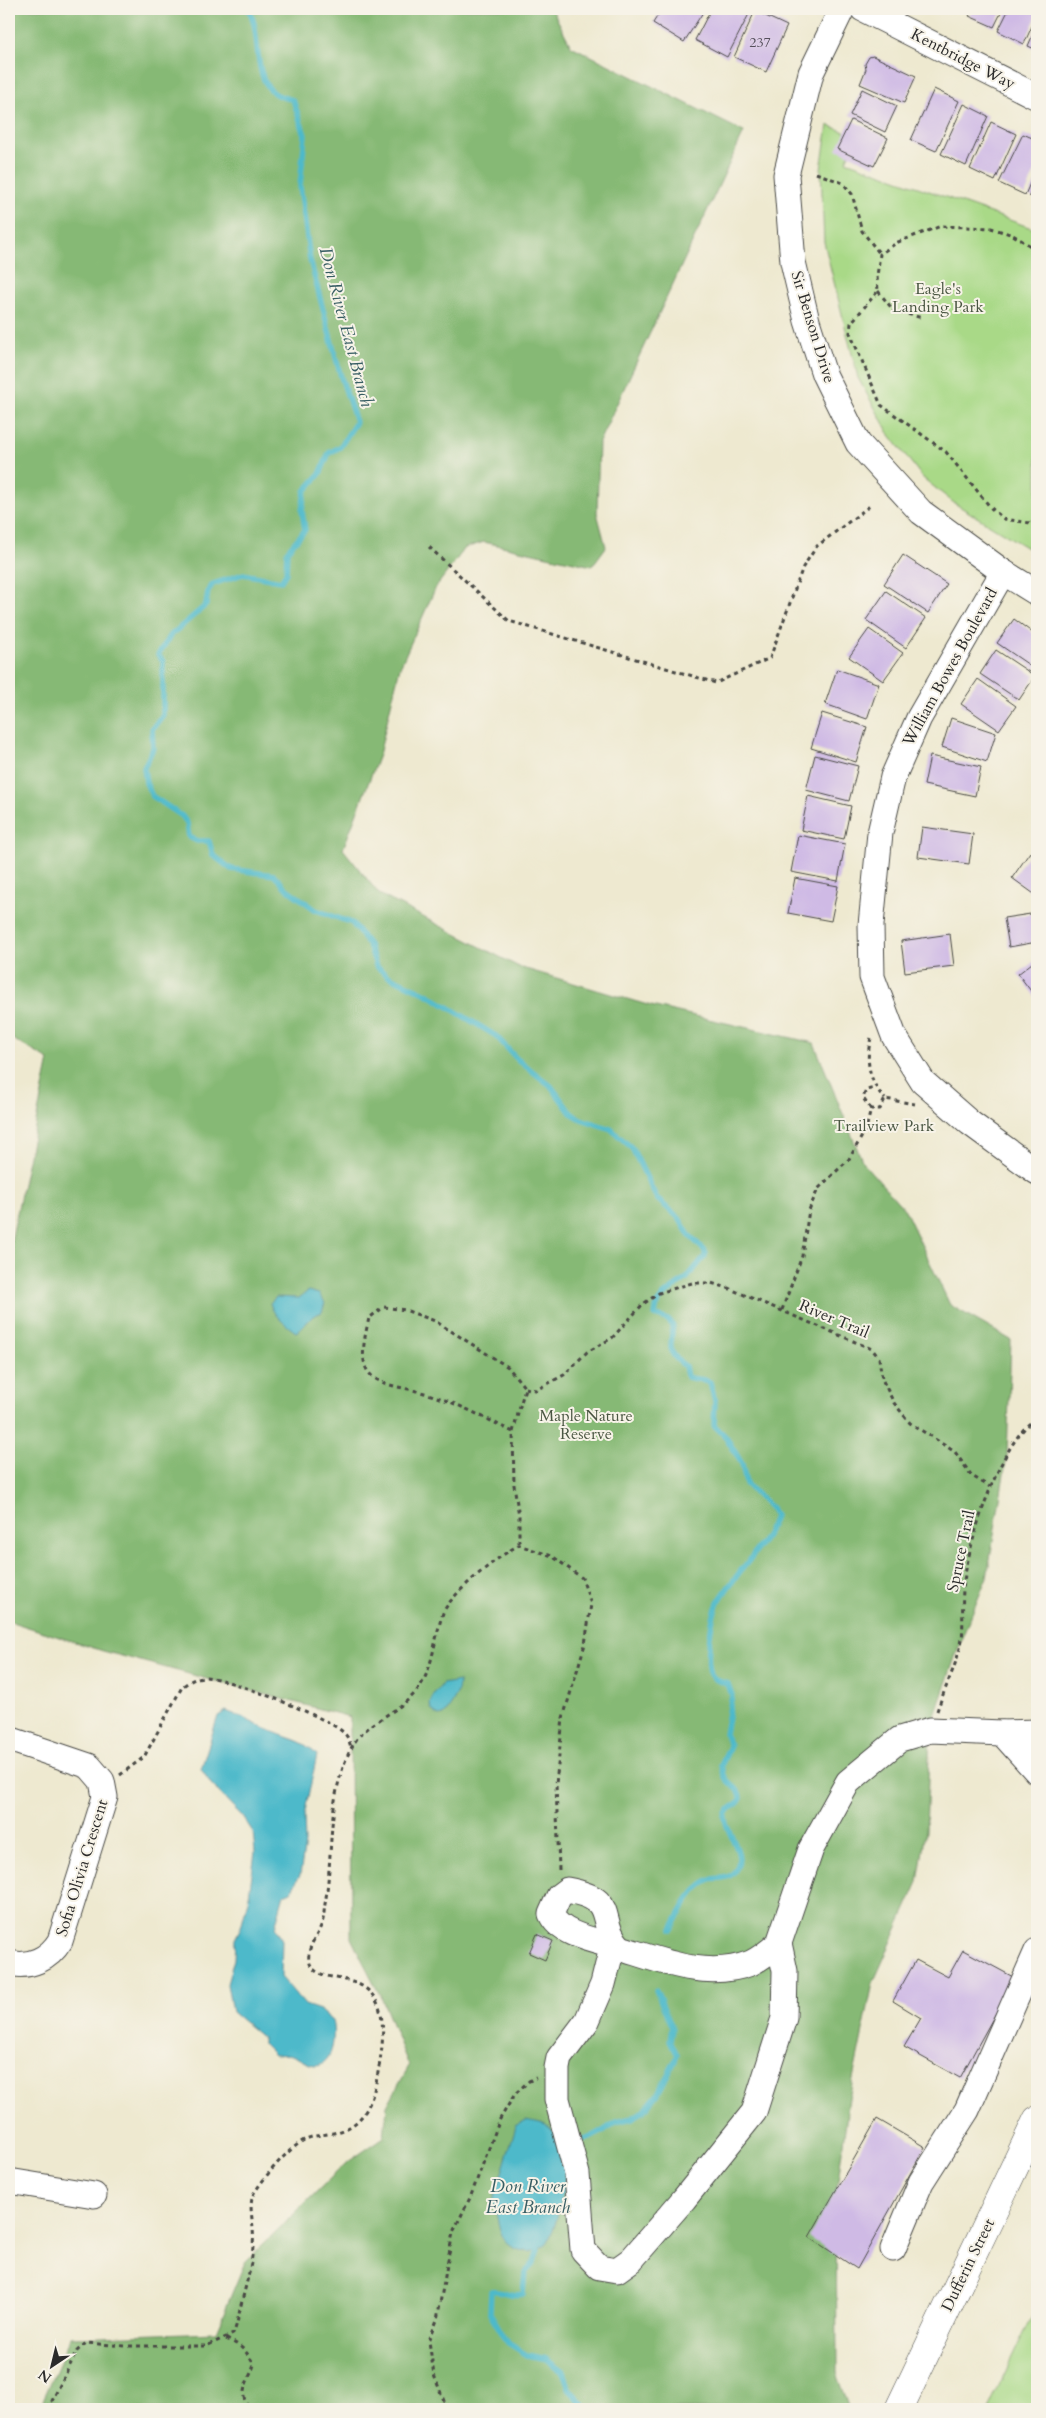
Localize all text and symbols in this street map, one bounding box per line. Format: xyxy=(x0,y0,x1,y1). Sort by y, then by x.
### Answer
street label: Kentbridge Way xyxy=(907,23,1019,95)
house number: 237 xyxy=(749,33,771,52)
water label: Don River East Branch xyxy=(313,244,379,410)
street label: Sir Benson Drive xyxy=(786,268,840,386)
park label: Eagle's Landing Park xyxy=(892,278,984,318)
street label: William Bowes Boulevard xyxy=(897,583,1003,751)
park label: Trailview Park xyxy=(834,1115,935,1137)
street label: River Trail xyxy=(796,1294,872,1344)
park label: Maple Nature Reserve xyxy=(539,1405,633,1445)
street label: Spruce Trail xyxy=(942,1508,980,1594)
street label: Sofia Olivia Crescent xyxy=(51,1797,113,1939)
water label: Don River East Branch xyxy=(486,2174,571,2220)
street label: Dufferin Street xyxy=(936,2215,1000,2315)
north arrow xyxy=(28,2340,78,2390)
text: N xyxy=(34,2365,55,2388)

